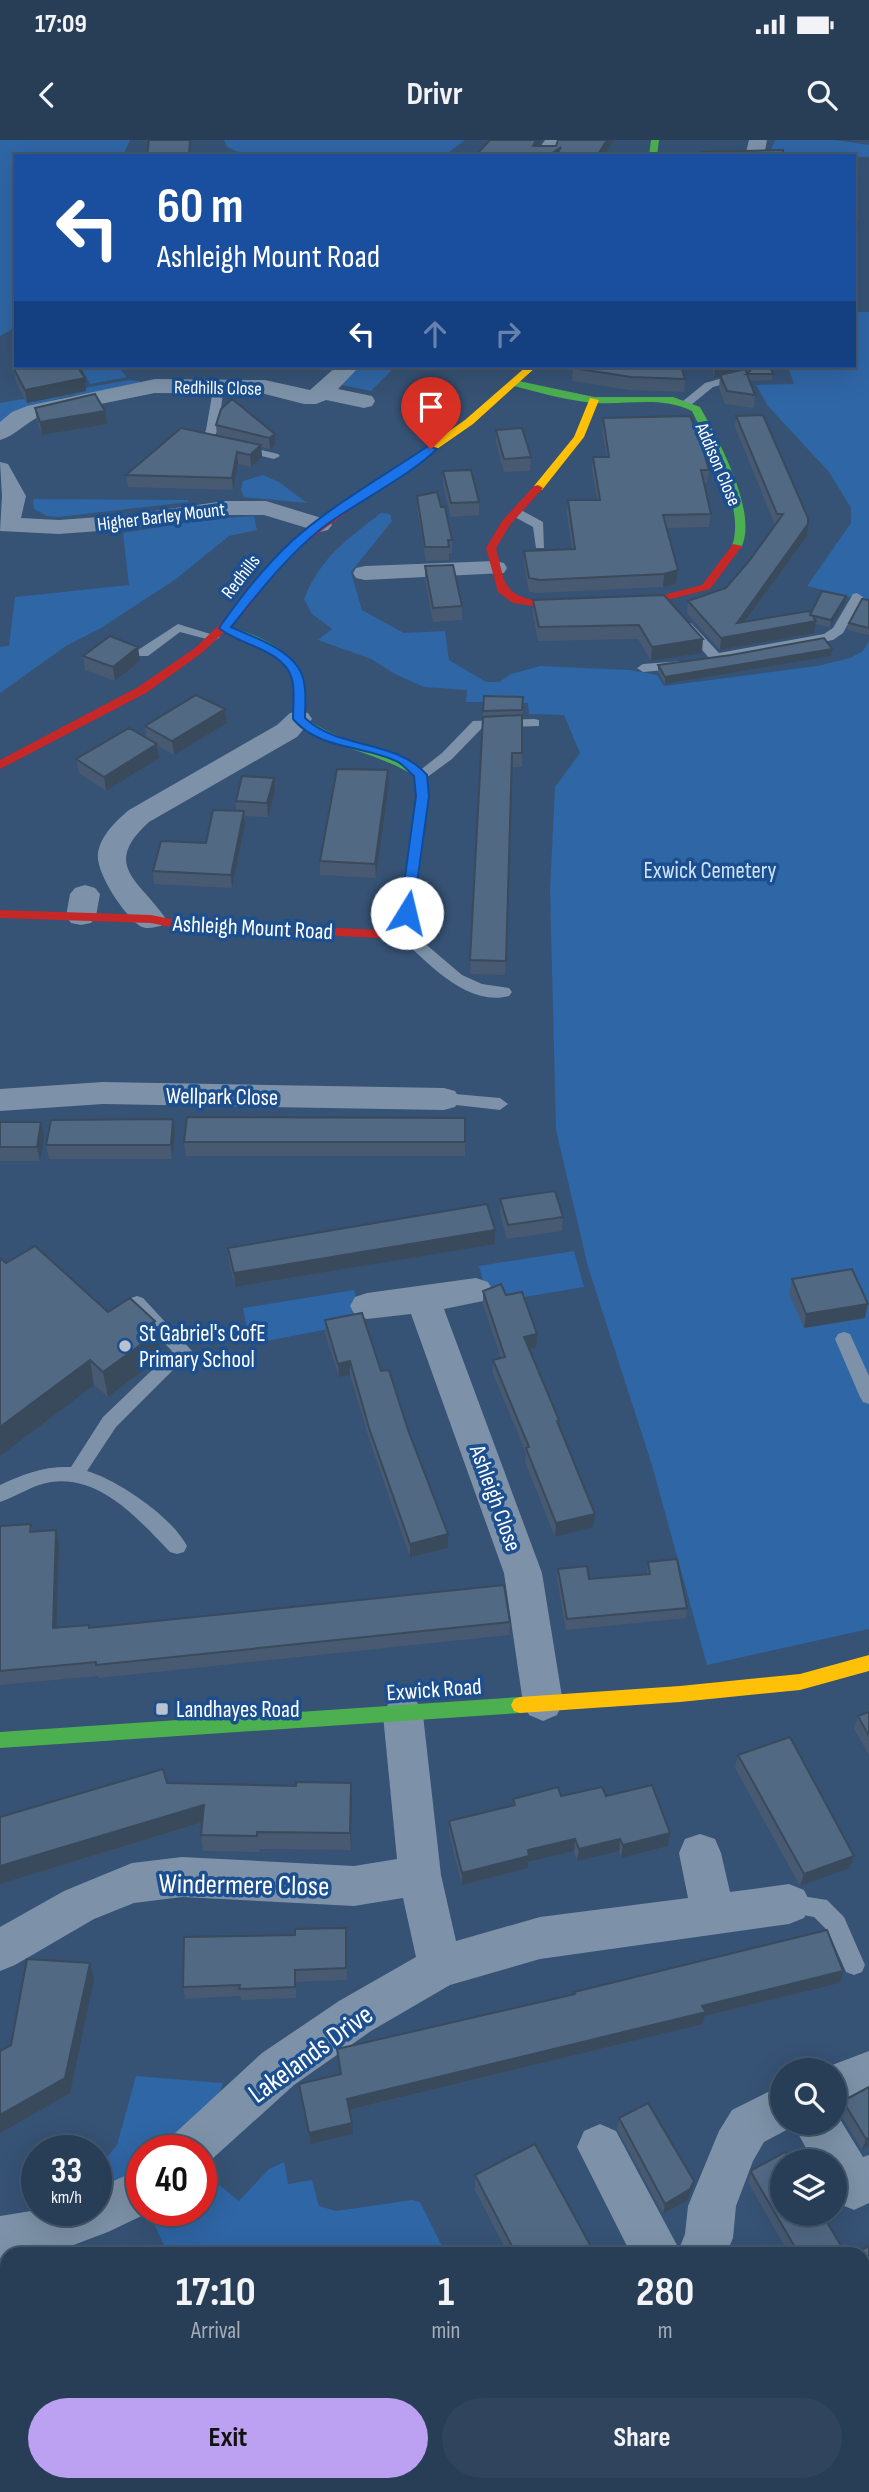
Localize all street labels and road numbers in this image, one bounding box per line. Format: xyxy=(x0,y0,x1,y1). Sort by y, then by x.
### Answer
street label: Redhills Close xyxy=(174,376,262,401)
street label: Addison Close xyxy=(689,419,745,510)
street label: Higher Barley Mount xyxy=(96,498,227,537)
street label: Redhills xyxy=(217,550,266,604)
street label: Ashleigh Mount Road xyxy=(171,910,334,946)
street label: Wellpark Close xyxy=(166,1082,278,1112)
street label: Ashleigh Close xyxy=(463,1440,527,1555)
street label: Exwick Road xyxy=(386,1673,483,1707)
street label: Windermere Close xyxy=(158,1868,330,1903)
street label: Lakelands Drive xyxy=(242,1998,380,2110)

